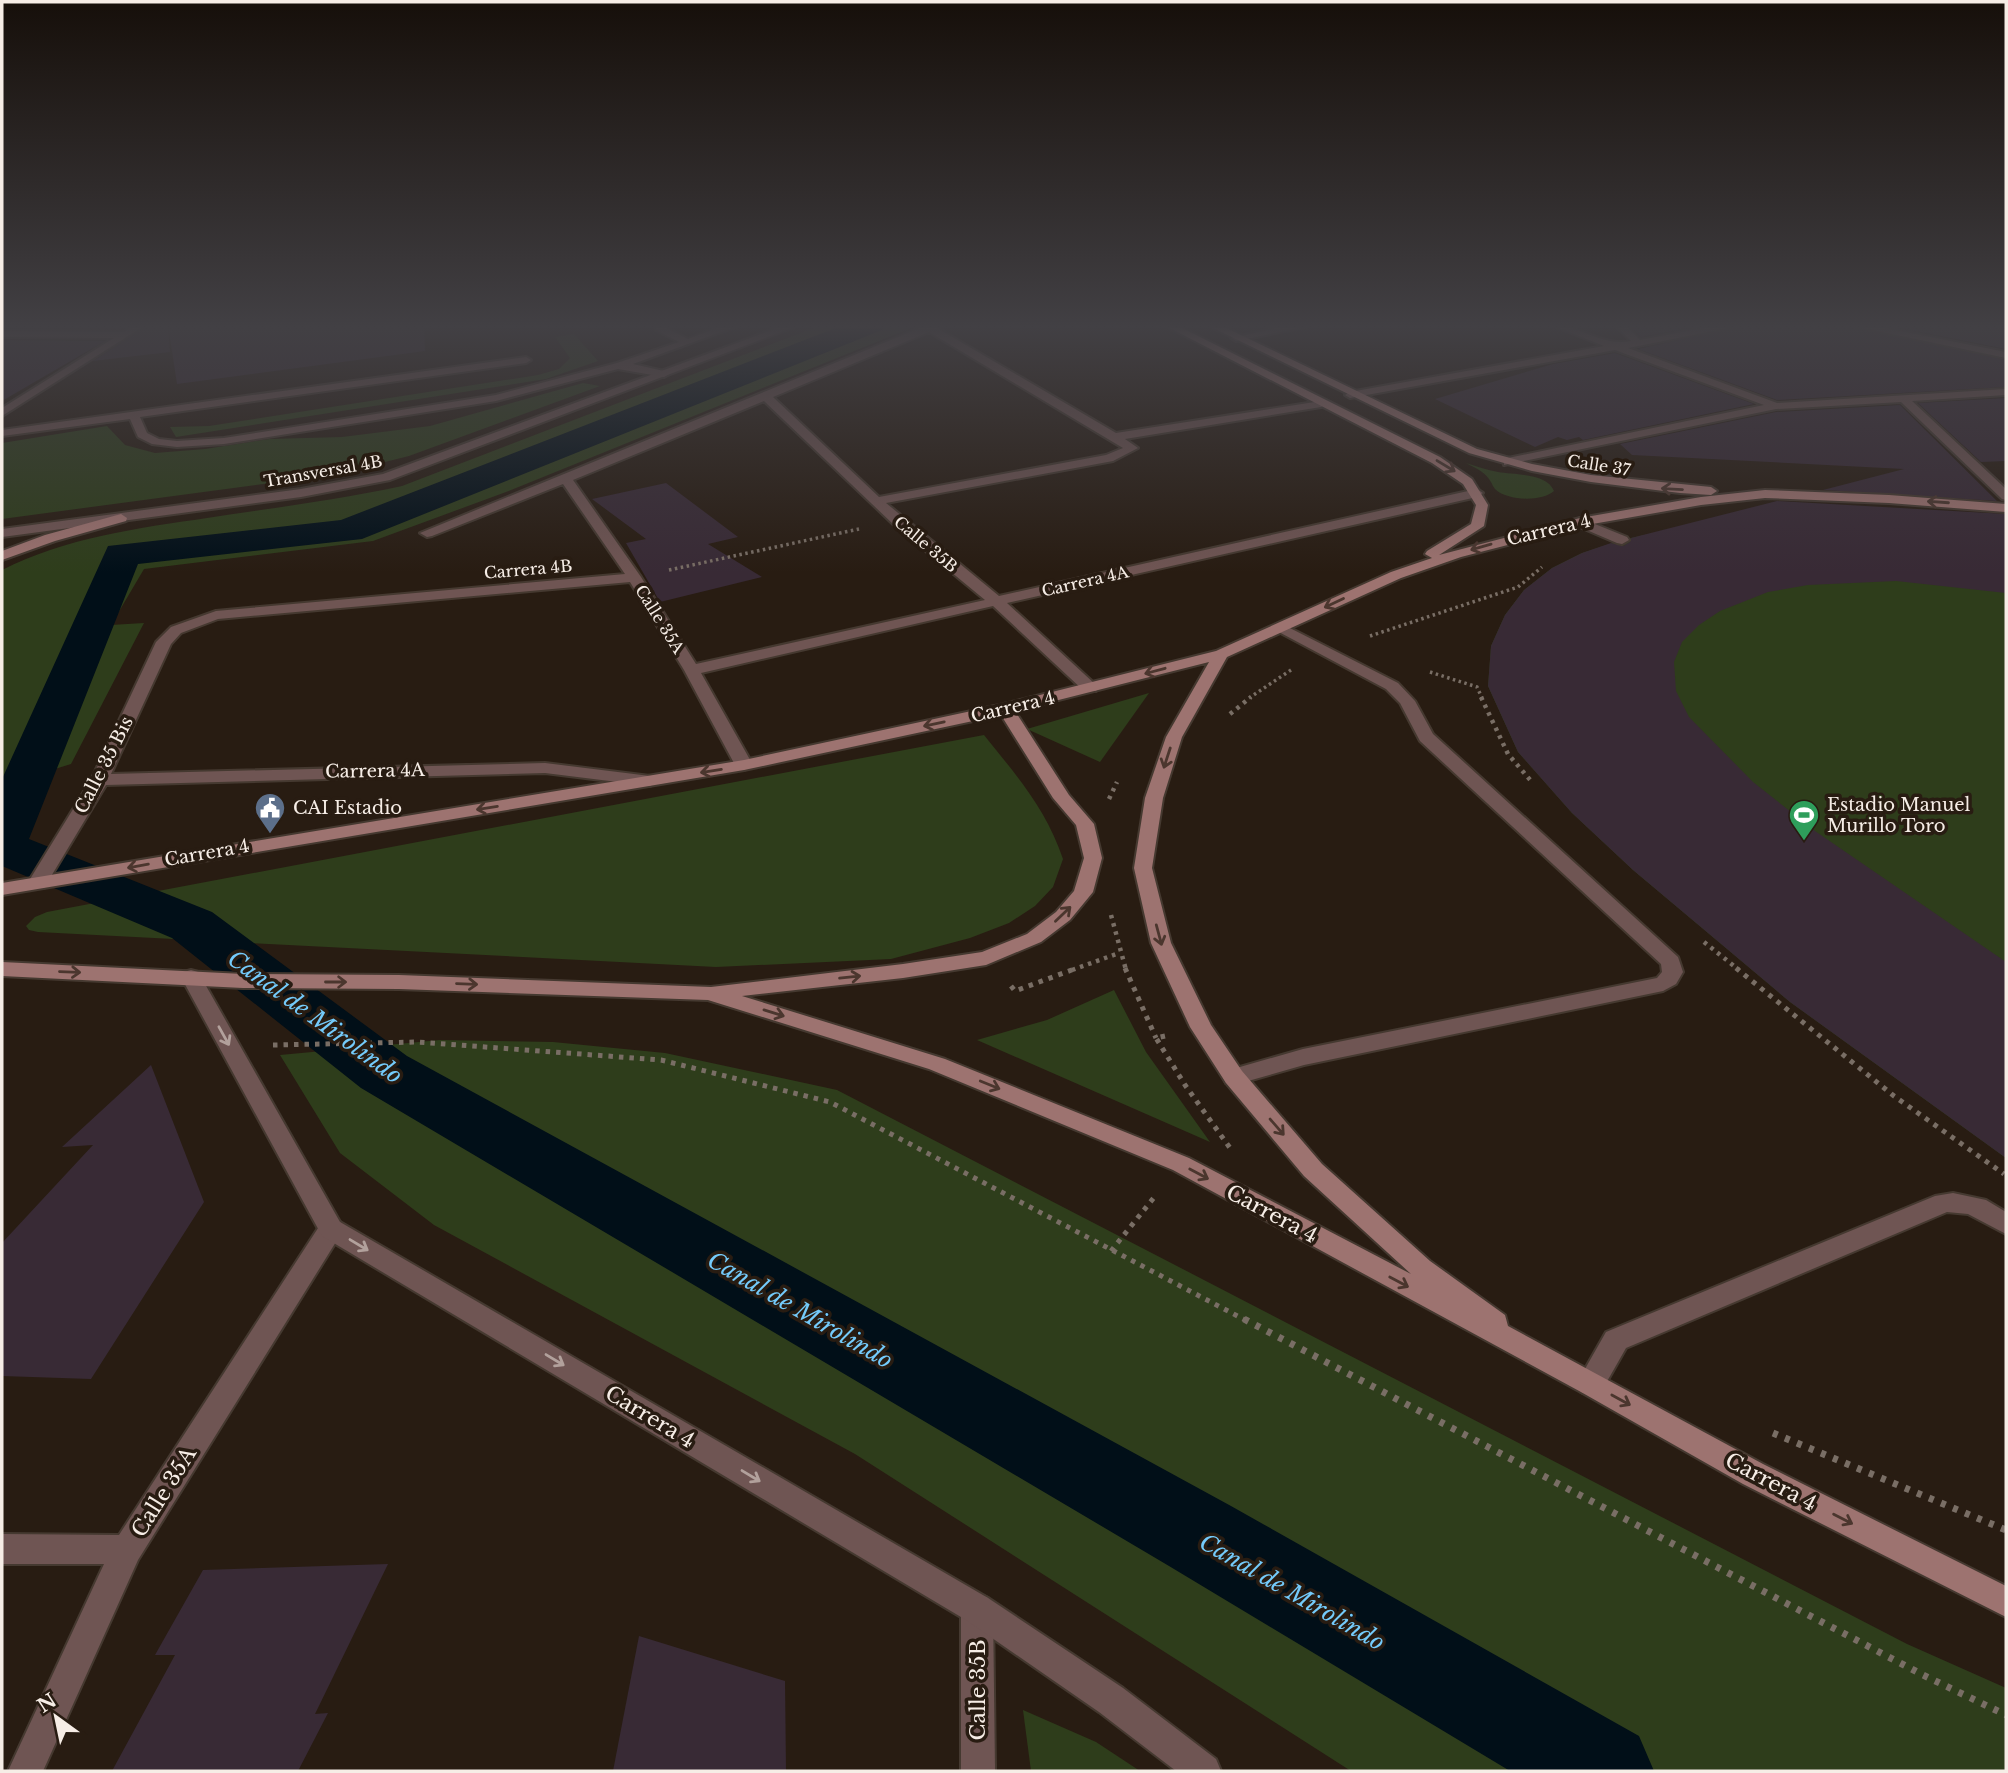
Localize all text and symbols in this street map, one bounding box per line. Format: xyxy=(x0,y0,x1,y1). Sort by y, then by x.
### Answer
street label: Calle 37 xyxy=(1566,450,1633,480)
street label: Transversal 4B xyxy=(262,451,384,491)
one-way arrow xyxy=(1435,459,1455,473)
one-way arrow xyxy=(1661,482,1684,495)
one-way arrow xyxy=(1927,495,1950,508)
street label: Carrera 4 xyxy=(1505,510,1593,550)
street label: Calle 35B xyxy=(890,512,962,576)
one-way arrow xyxy=(1470,541,1492,554)
street label: Carrera 4B xyxy=(483,555,573,583)
street label: Carrera 4A xyxy=(1040,561,1131,601)
street label: Calle 35A xyxy=(631,581,689,658)
one-way arrow xyxy=(1324,597,1346,610)
one-way arrow xyxy=(1144,665,1167,678)
street label: Carrera 4 xyxy=(969,687,1057,727)
street label: Calle 35 Bis xyxy=(70,713,138,817)
one-way arrow xyxy=(923,718,946,732)
one-way arrow xyxy=(1160,746,1173,768)
street label: Carrera 4A xyxy=(325,759,426,783)
one-way arrow xyxy=(700,765,723,778)
public building icon: CAI Estadio xyxy=(253,791,287,835)
place label: Estadio Manuel Murillo Toro xyxy=(1827,794,1971,837)
place label: CAI Estadio xyxy=(293,797,402,819)
sports icon: Estadio Manuel Murillo Toro xyxy=(1787,798,1821,842)
one-way arrow xyxy=(476,802,498,815)
street label: Carrera 4 xyxy=(163,835,251,871)
one-way arrow xyxy=(127,859,150,873)
one-way arrow xyxy=(1054,906,1071,923)
one-way arrow xyxy=(1154,923,1167,945)
water label: Canal de Mirolindo xyxy=(222,944,408,1090)
one-way arrow xyxy=(58,965,81,978)
one-way arrow xyxy=(838,970,860,983)
one-way arrow xyxy=(324,975,347,989)
one-way arrow xyxy=(455,978,478,991)
one-way arrow xyxy=(763,1008,785,1021)
one-way arrow xyxy=(217,1026,231,1046)
one-way arrow xyxy=(978,1080,1000,1093)
one-way arrow xyxy=(1269,1118,1285,1136)
one-way arrow xyxy=(1188,1168,1209,1181)
street label: Carrera 4 xyxy=(1222,1179,1322,1249)
one-way arrow xyxy=(348,1238,368,1252)
water label: Canal de Mirolindo xyxy=(702,1246,898,1374)
one-way arrow xyxy=(1388,1276,1409,1289)
one-way arrow xyxy=(544,1354,564,1368)
street label: Carrera 4 xyxy=(600,1380,700,1454)
one-way arrow xyxy=(1610,1394,1631,1407)
street label: Calle 35A xyxy=(126,1442,202,1542)
street label: Carrera 4 xyxy=(1721,1447,1821,1517)
one-way arrow xyxy=(740,1469,760,1483)
one-way arrow xyxy=(1832,1513,1853,1527)
water label: Canal de Mirolindo xyxy=(1194,1528,1390,1656)
street label: Calle 35B xyxy=(965,1639,991,1741)
north arrow xyxy=(21,1682,91,1752)
text: N xyxy=(33,1689,61,1718)

